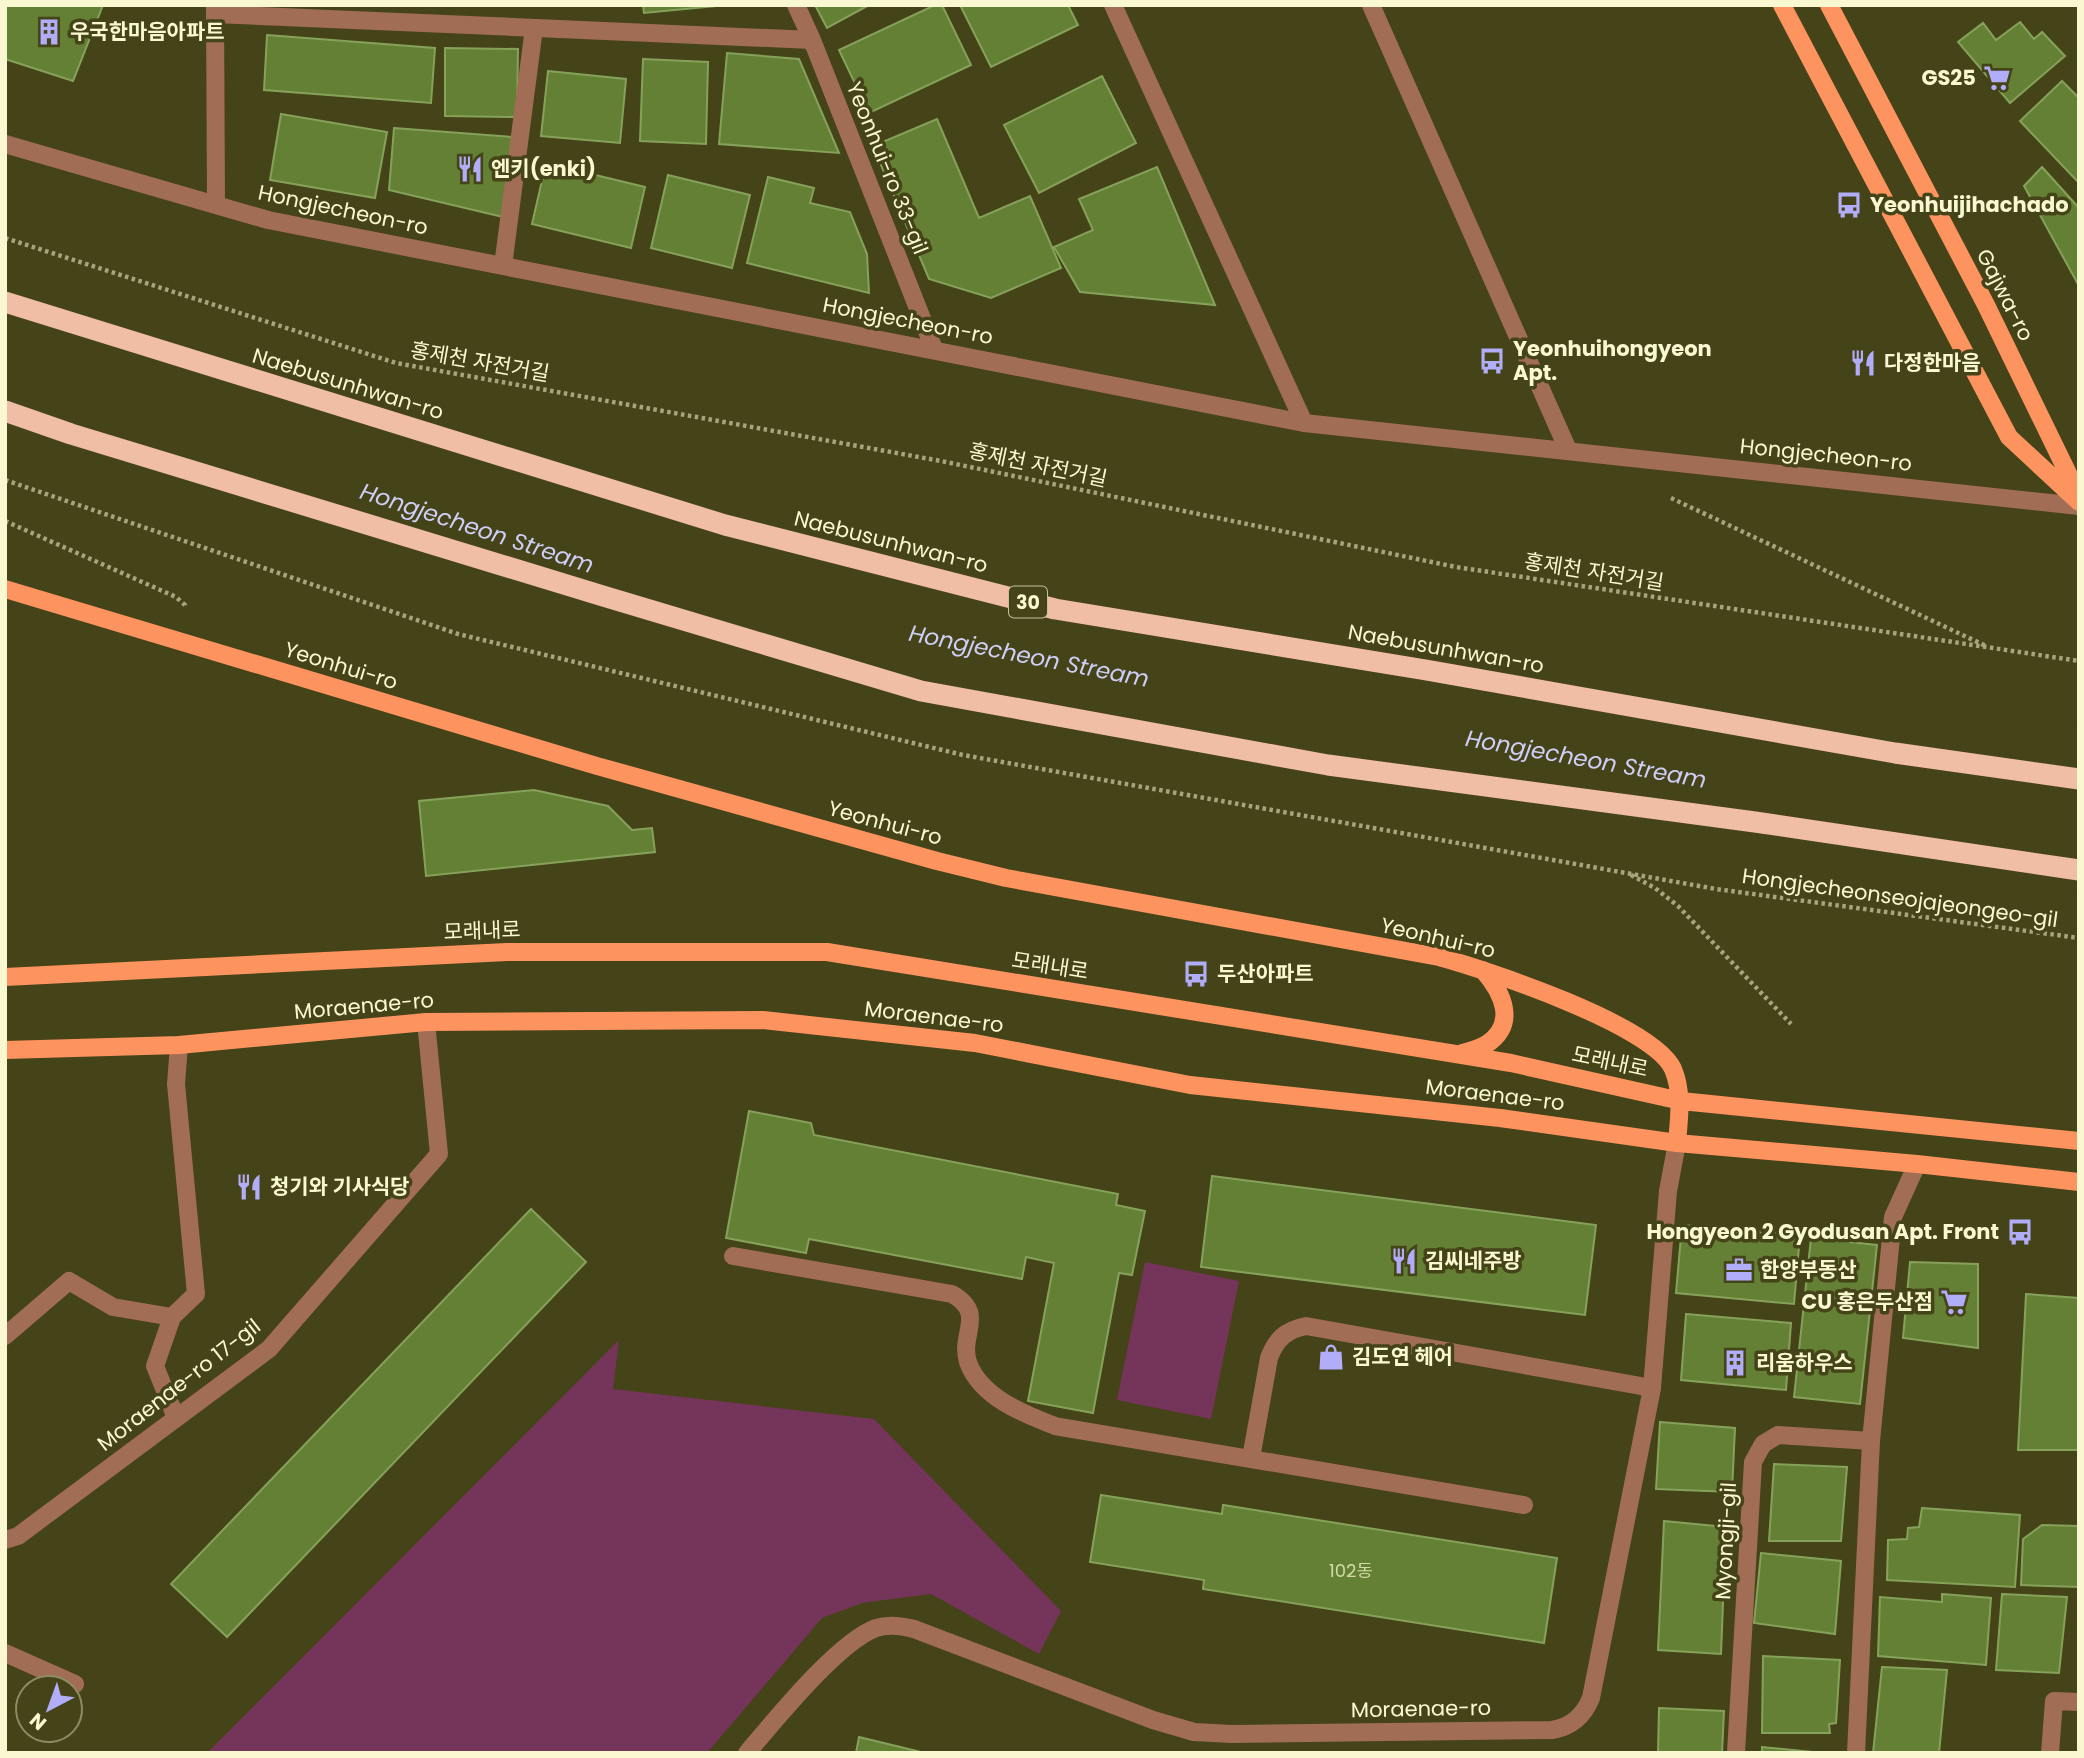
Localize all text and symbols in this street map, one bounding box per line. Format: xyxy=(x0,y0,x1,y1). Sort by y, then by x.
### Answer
building icon: 우국한마음아파트 xyxy=(34,17,64,47)
place label: 우국한마음아파트 xyxy=(70,17,225,46)
place label: GS25 xyxy=(1921,63,1976,92)
supermarket icon: GS25 xyxy=(1982,63,2012,93)
street label: Yeonhui-ro 33-gil xyxy=(840,77,935,258)
restaurant icon: 엔키(enki) xyxy=(455,154,485,184)
place label: 엔키(enki) xyxy=(491,154,596,183)
street label: Hongjecheon-ro xyxy=(256,177,431,242)
bus stop icon: Yeonhuijihachado xyxy=(1834,190,1864,220)
place label: Yeonhuijihachado xyxy=(1870,190,2069,219)
street label: Gajwa-ro xyxy=(1970,244,2041,346)
street label: Hongjecheon-ro xyxy=(821,290,996,351)
place label: Yeonhuihongyeon Apt. xyxy=(1513,334,1712,387)
street label: 홍제천 자전거길 xyxy=(408,335,552,388)
street label: Naebusunhwan-ro xyxy=(249,341,447,426)
bus stop icon: Yeonhuihongyeon Apt. xyxy=(1477,346,1507,376)
restaurant icon: 다정한마음 xyxy=(1848,348,1878,378)
place label: 다정한마음 xyxy=(1884,348,1981,377)
street label: Hongjecheon-ro xyxy=(1739,431,1913,478)
street label: 홍제천 자전거길 xyxy=(966,436,1110,493)
water label: Hongjecheon Stream xyxy=(356,475,598,581)
street label: Naebusunhwan-ro xyxy=(791,503,991,580)
street label: 홍제천 자전거길 xyxy=(1522,546,1666,597)
road number: 30 xyxy=(1009,586,1047,618)
water label: Hongjecheon Stream xyxy=(906,617,1152,695)
street label: Naebusunhwan-ro xyxy=(1346,617,1546,680)
street label: Yeonhui-ro xyxy=(281,635,401,697)
water label: Hongjecheon Stream xyxy=(1463,722,1709,796)
street label: Yeonhui-ro xyxy=(825,793,945,852)
street label: Hongjecheonseojajeongeo-gil xyxy=(1740,861,2060,934)
street label: Yeonhui-ro xyxy=(1378,910,1498,965)
street label: 모래내로 xyxy=(443,915,521,946)
street label: 모래내로 xyxy=(1010,945,1091,986)
bus stop icon: 두산아파트 xyxy=(1181,959,1211,989)
place label: 두산아파트 xyxy=(1217,959,1314,988)
street label: Moraenae-ro xyxy=(293,985,435,1026)
street label: Moraenae-ro xyxy=(863,994,1005,1039)
street label: 모래내로 xyxy=(1569,1039,1651,1084)
street label: Moraenae-ro xyxy=(1424,1072,1566,1117)
restaurant icon: 청기와 기사식당 xyxy=(234,1172,264,1202)
place label: 청기와 기사식당 xyxy=(270,1172,410,1201)
place label: Hongyeon 2 Gyodusan Apt. Front xyxy=(1646,1217,1999,1246)
bus stop icon: Hongyeon 2 Gyodusan Apt. Front xyxy=(2005,1217,2035,1247)
restaurant icon: 김씨네주방 xyxy=(1389,1246,1419,1276)
place label: 김씨네주방 xyxy=(1425,1246,1522,1275)
office icon: 한양부동산 xyxy=(1724,1255,1754,1285)
place label: 한양부동산 xyxy=(1760,1255,1857,1284)
place label: CU 홍은두산점 xyxy=(1801,1287,1933,1316)
supermarket icon: CU 홍은두산점 xyxy=(1939,1287,1969,1317)
street label: Moraenae-ro 17-gil xyxy=(91,1312,266,1458)
shop icon: 김도연 헤어 xyxy=(1316,1342,1346,1372)
place label: 김도연 헤어 xyxy=(1352,1342,1453,1371)
building icon: 리움하우스 xyxy=(1720,1348,1750,1378)
place label: 리움하우스 xyxy=(1756,1348,1853,1377)
street label: Myongji-gil xyxy=(1708,1482,1743,1600)
house number: 102동 xyxy=(1329,1558,1373,1583)
north arrow xyxy=(14,1674,84,1744)
street label: Moraenae-ro xyxy=(1351,1693,1491,1724)
text: N xyxy=(24,1707,52,1736)

